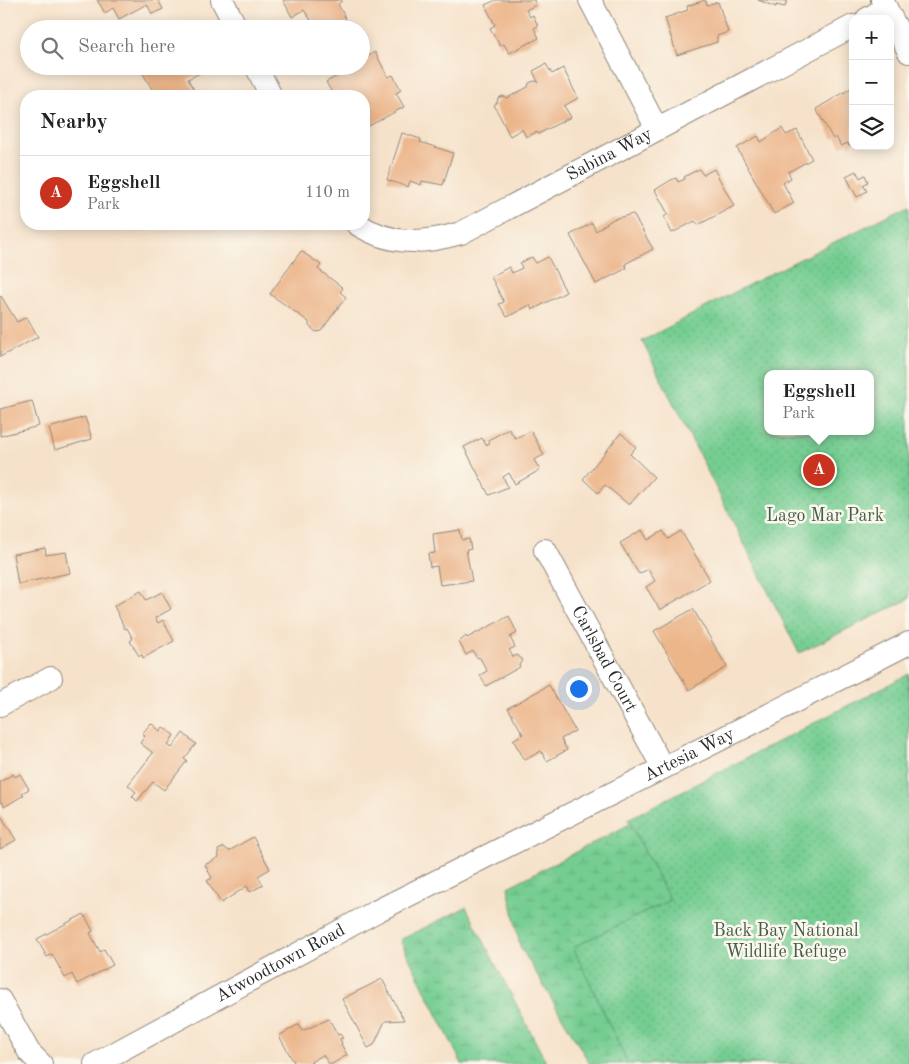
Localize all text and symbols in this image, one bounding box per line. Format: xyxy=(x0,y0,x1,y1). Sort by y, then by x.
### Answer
map controls xyxy=(849,15,894,150)
button: + xyxy=(849,15,894,60)
search box xyxy=(20,20,370,75)
icon: search xyxy=(38,34,66,62)
text: Search here xyxy=(78,38,175,57)
button: − xyxy=(849,60,894,105)
button: layers xyxy=(849,105,894,150)
text: Nearby xyxy=(40,112,108,133)
street label: Sabina Way xyxy=(564,125,656,184)
text: Eggshell xyxy=(87,174,161,193)
text: A xyxy=(50,185,62,201)
text: 110 m xyxy=(305,185,350,201)
text: Park xyxy=(87,197,120,213)
popup xyxy=(764,370,874,435)
text: Eggshell xyxy=(782,383,856,402)
text: Park xyxy=(782,406,815,422)
pin: A xyxy=(803,451,835,489)
park label: Lago Mar Park xyxy=(766,507,884,525)
street label: Carlsbad Court xyxy=(568,603,640,715)
your location xyxy=(566,676,592,702)
street label: Artesia Way xyxy=(641,725,738,785)
street label: Atwoodtown Road xyxy=(213,921,348,1006)
park label: Back Bay National Wildlife Refuge xyxy=(713,922,859,961)

